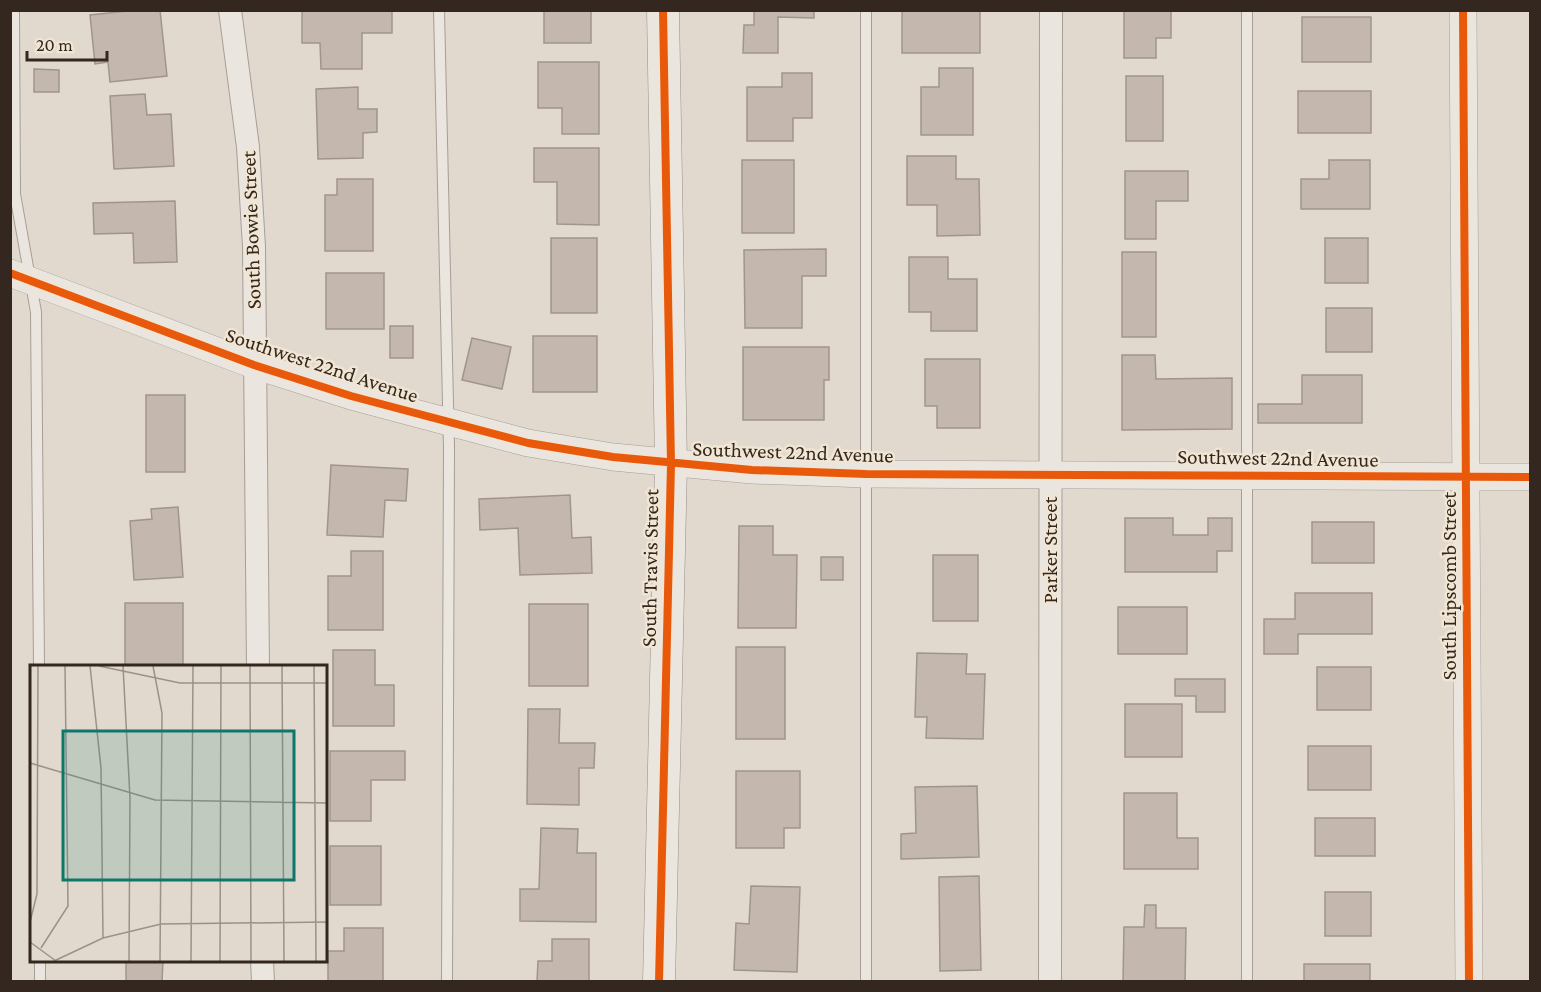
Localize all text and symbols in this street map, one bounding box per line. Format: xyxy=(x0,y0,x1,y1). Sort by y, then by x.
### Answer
scale bar xyxy=(27,24,106,62)
text: 20 m xyxy=(36,35,73,55)
street label: South Bowie Street xyxy=(236,149,266,310)
street label: Southwest 22nd Avenue xyxy=(223,322,421,408)
street label: Southwest 22nd Avenue xyxy=(692,436,894,468)
street label: Southwest 22nd Avenue xyxy=(1177,444,1379,472)
street label: South Travis Street xyxy=(637,488,663,647)
street label: South Lipscomb Street xyxy=(1437,491,1461,680)
street label: Parker Street xyxy=(1038,495,1062,604)
inset map xyxy=(30,665,327,962)

